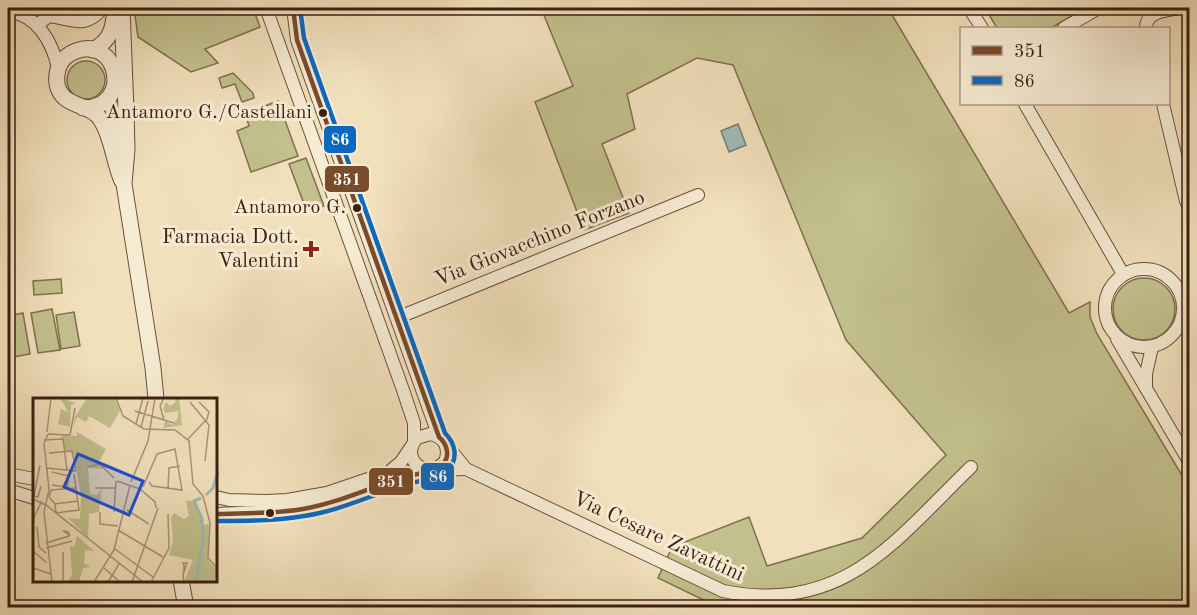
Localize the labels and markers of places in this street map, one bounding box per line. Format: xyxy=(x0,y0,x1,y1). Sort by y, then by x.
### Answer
place label: Antamoro G./Castellani xyxy=(105,103,312,123)
marker: Antamoro G./Castellani xyxy=(317,107,329,119)
place label: Antamoro G. xyxy=(234,198,346,218)
marker: Antamoro G. xyxy=(351,202,363,214)
place label: Farmacia Dott. Valentini xyxy=(162,227,299,272)
marker: Farmacia Dott. Valentini xyxy=(304,242,318,256)
unlabelled marker xyxy=(264,507,276,519)

